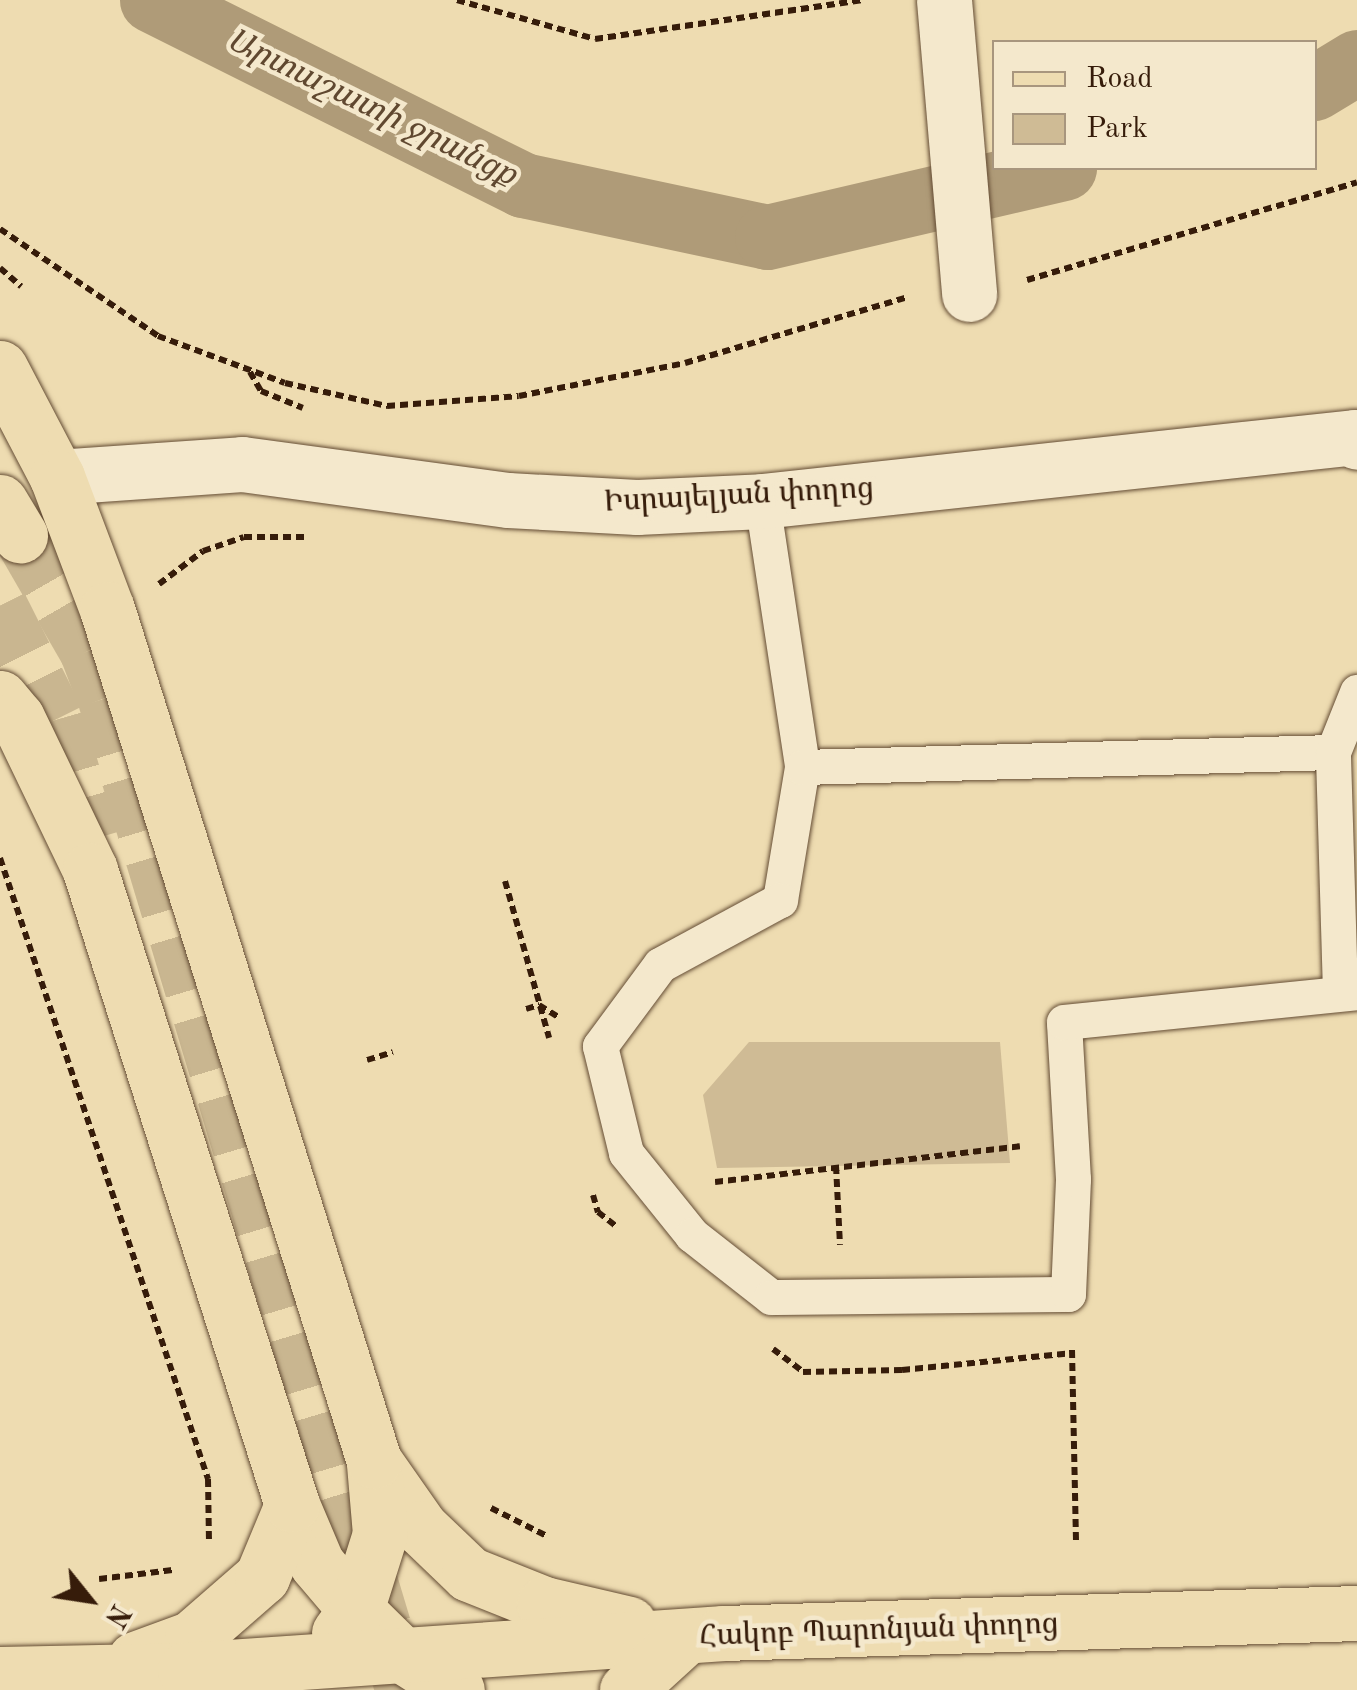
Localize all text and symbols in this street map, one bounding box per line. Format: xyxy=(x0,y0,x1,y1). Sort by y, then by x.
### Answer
water label: Արտաշատի ջրանցք xyxy=(220,22,522,196)
legend xyxy=(992,40,1317,170)
text: Road xyxy=(1086,64,1153,94)
text: Park xyxy=(1086,114,1148,144)
street label: Իսրայելյան փողոց xyxy=(603,471,875,521)
north arrow xyxy=(40,1550,140,1650)
text: N xyxy=(99,1599,133,1631)
street label: Հակոբ Պարոնյան փողոց xyxy=(699,1607,1059,1655)

